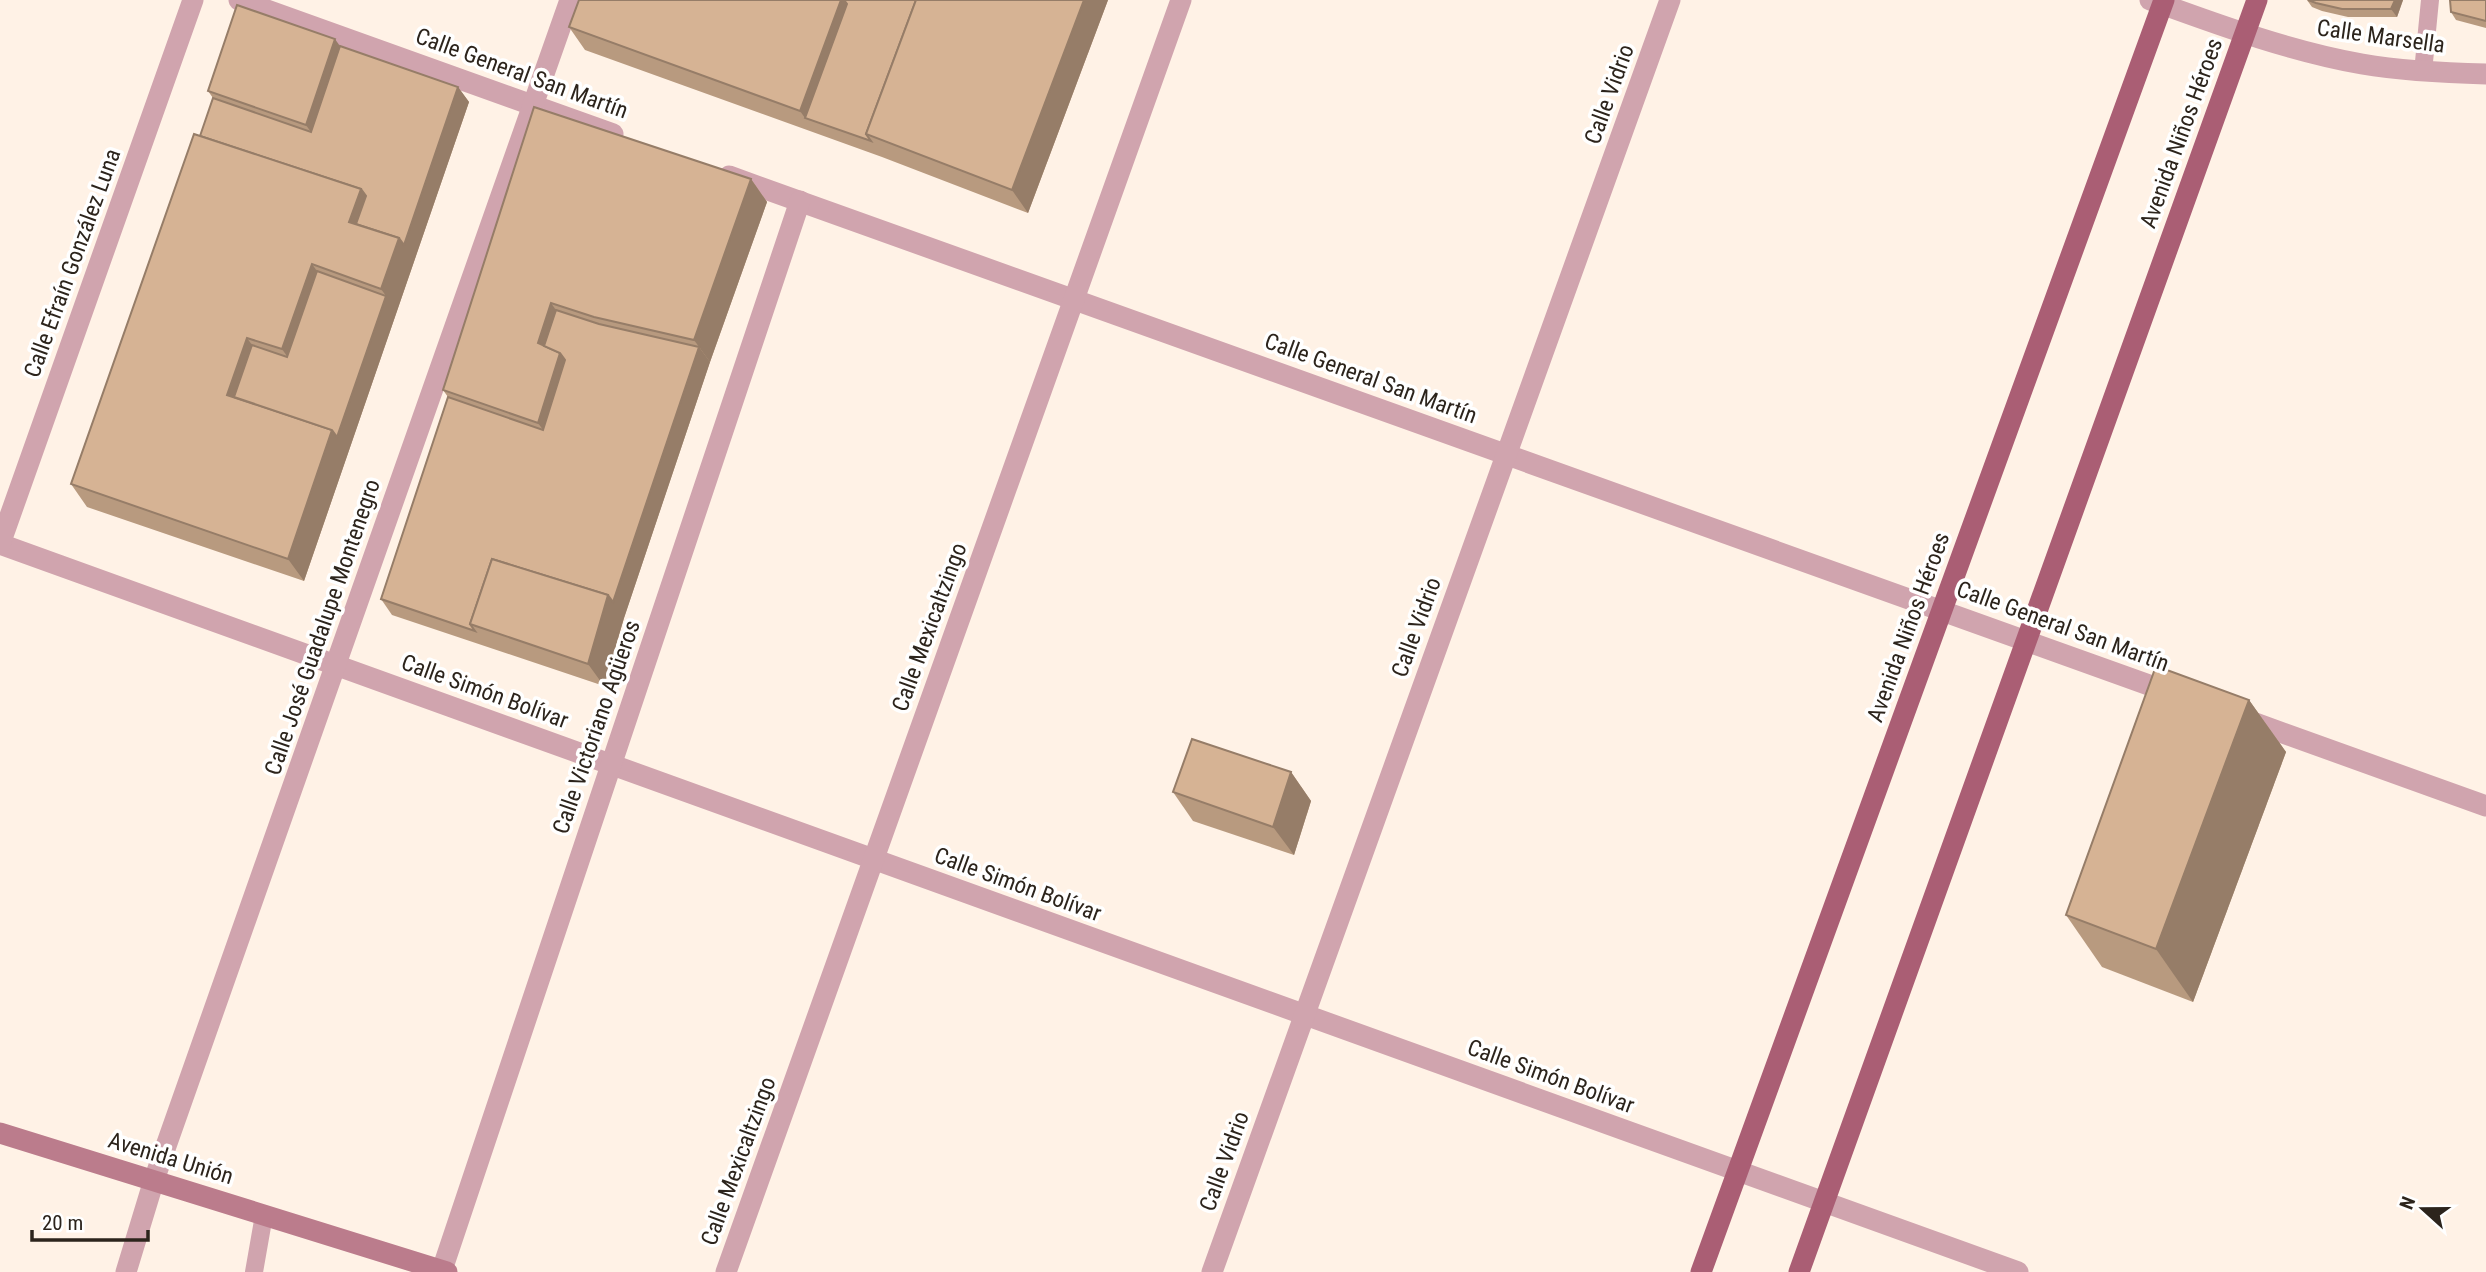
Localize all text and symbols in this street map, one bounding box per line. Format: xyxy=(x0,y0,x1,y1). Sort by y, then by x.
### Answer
street label: Calle Marsella xyxy=(2315,14,2447,59)
street label: Calle General San Martín xyxy=(412,23,632,124)
street label: Avenida Niños Héroes xyxy=(2135,35,2228,232)
street label: Calle Vidrio xyxy=(1579,41,1640,148)
street label: Calle Efraín González Luna xyxy=(19,145,126,381)
street label: Calle General San Martín xyxy=(1261,328,1481,429)
street label: Calle José Guadalupe Montenegro xyxy=(259,476,386,779)
street label: Avenida Niños Héroes xyxy=(1862,529,1955,726)
street label: Calle Mexicaltzingo xyxy=(886,539,972,715)
street label: Calle Vidrio xyxy=(1386,574,1447,681)
street label: Calle General San Martín xyxy=(1953,576,2173,677)
street label: Calle Victoriano Agüeros xyxy=(547,617,646,838)
street label: Calle Simón Bolívar xyxy=(398,649,572,734)
street label: Calle Simón Bolívar xyxy=(931,842,1105,927)
street label: Calle Simón Bolívar xyxy=(1464,1034,1638,1119)
street label: Calle Mexicaltzingo xyxy=(695,1073,781,1249)
street label: Calle Vidrio xyxy=(1194,1108,1255,1215)
street label: Avenida Unión xyxy=(105,1127,237,1190)
north arrow xyxy=(2388,1174,2458,1244)
text: N xyxy=(2395,1194,2420,1213)
scale bar xyxy=(32,1198,147,1242)
text: 20 m xyxy=(42,1211,83,1235)

